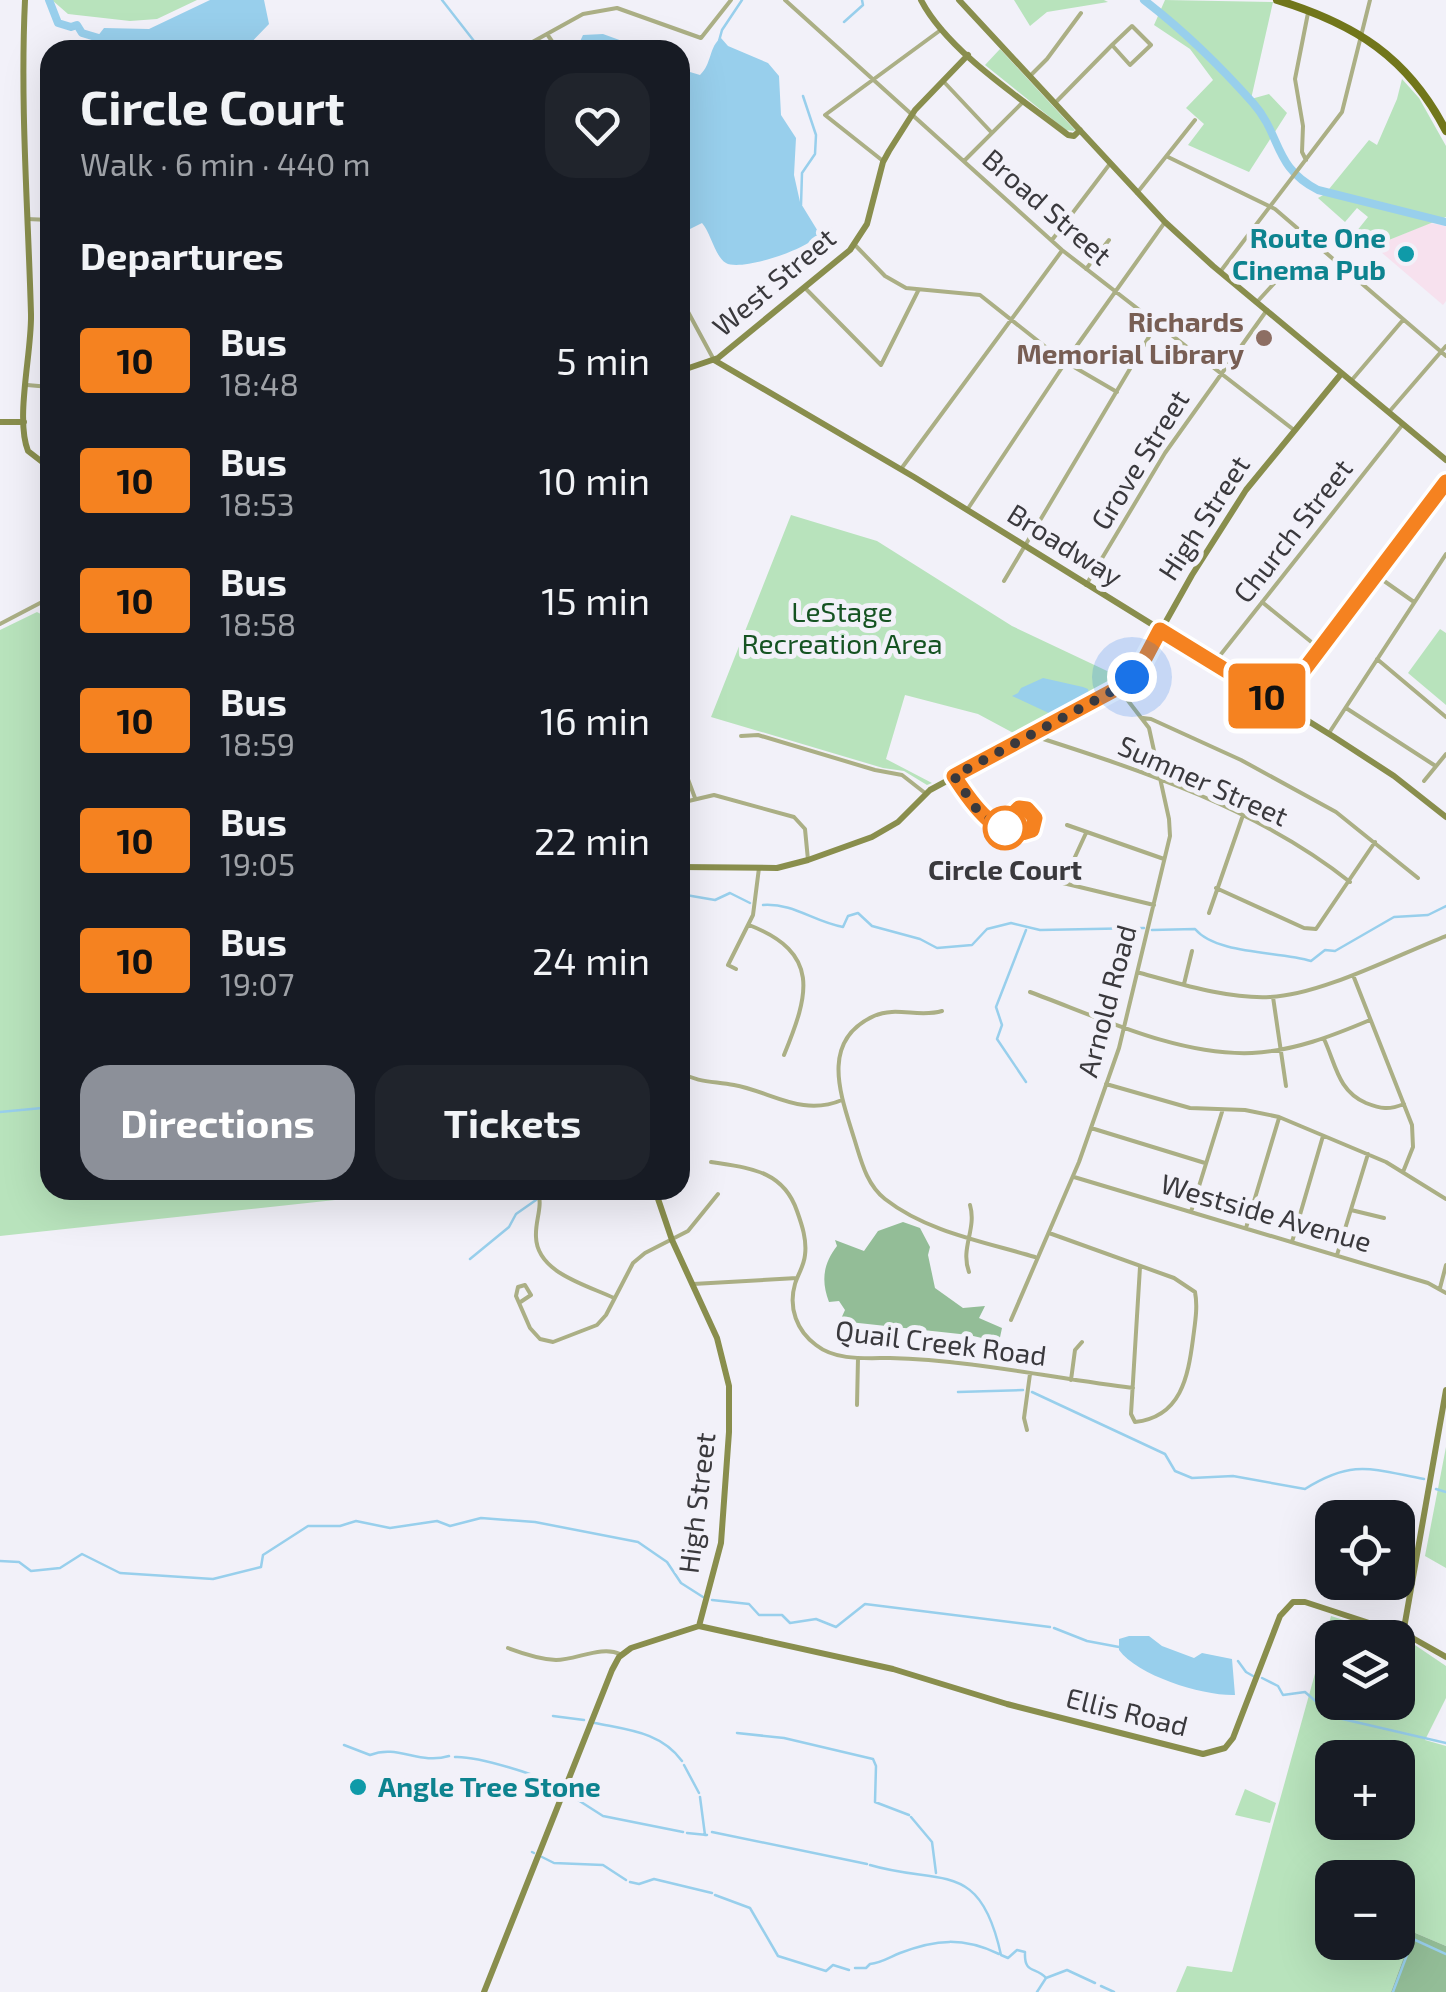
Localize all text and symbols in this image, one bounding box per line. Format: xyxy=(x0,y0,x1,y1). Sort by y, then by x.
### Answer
button: heart xyxy=(545,73,650,178)
text: Circle Court xyxy=(80,77,344,135)
street label: Broad Street xyxy=(976,141,1119,271)
text: Walk · 6 min · 440 m xyxy=(80,144,370,182)
street label: West Street xyxy=(705,220,842,342)
place label: Route One Cinema Pub xyxy=(1232,220,1386,286)
text: Departures xyxy=(80,232,284,278)
marker: Route One Cinema Pub xyxy=(1395,243,1417,265)
place label: Richards Memorial Library xyxy=(1016,304,1244,370)
text: Bus xyxy=(220,318,287,364)
marker: Richards Memorial Library xyxy=(1253,327,1275,349)
text: 5 min xyxy=(556,337,650,383)
text: 10 xyxy=(116,339,154,381)
text: 18:48 xyxy=(220,364,299,402)
street label: Grove Street xyxy=(1083,383,1195,535)
text: Bus xyxy=(220,438,287,484)
street label: High Street xyxy=(1150,449,1256,586)
street label: Church Street xyxy=(1226,452,1359,609)
text: 10 min xyxy=(539,457,650,503)
text: 10 xyxy=(116,459,154,501)
text: 18:53 xyxy=(220,484,295,522)
street label: Broadway xyxy=(1002,496,1129,593)
text: Bus xyxy=(220,558,287,604)
text: 15 min xyxy=(541,577,650,623)
text: 10 xyxy=(116,579,154,621)
park label: LeStage Recreation Area xyxy=(741,594,943,660)
text: 18:58 xyxy=(220,604,296,642)
your location xyxy=(1107,652,1157,702)
line badge: 10 xyxy=(1222,664,1312,728)
text: 10 xyxy=(1248,675,1286,717)
text: Bus xyxy=(220,678,287,724)
text: 16 min xyxy=(540,697,650,743)
text: 10 xyxy=(116,699,154,741)
text: 18:59 xyxy=(220,724,295,762)
street label: Sumner Street xyxy=(1113,728,1294,833)
text: Bus xyxy=(220,798,287,844)
marker: Circle Court xyxy=(984,807,1026,849)
text: 22 min xyxy=(534,817,650,863)
text: 10 xyxy=(116,819,154,861)
text: 19:05 xyxy=(220,844,295,882)
place label: Circle Court xyxy=(928,852,1082,886)
text: Bus xyxy=(220,918,287,964)
street label: Arnold Road xyxy=(1069,921,1143,1080)
text: 24 min xyxy=(532,937,650,983)
text: 10 xyxy=(116,939,154,981)
text: 19:07 xyxy=(220,964,294,1002)
button: Directions xyxy=(80,1065,355,1180)
button: Tickets xyxy=(375,1065,650,1180)
street label: Westside Avenue xyxy=(1157,1166,1376,1258)
street label: Quail Creek Road xyxy=(834,1312,1049,1372)
street label: High Street xyxy=(671,1431,722,1575)
map controls xyxy=(1315,1500,1415,1960)
button: locate xyxy=(1315,1500,1415,1600)
button: layers xyxy=(1315,1620,1415,1720)
street label: Ellis Road xyxy=(1063,1680,1192,1743)
button: + xyxy=(1315,1740,1415,1840)
place label: Angle Tree Stone xyxy=(378,1769,601,1803)
marker: Angle Tree Stone xyxy=(347,1776,369,1798)
button: − xyxy=(1315,1860,1415,1960)

